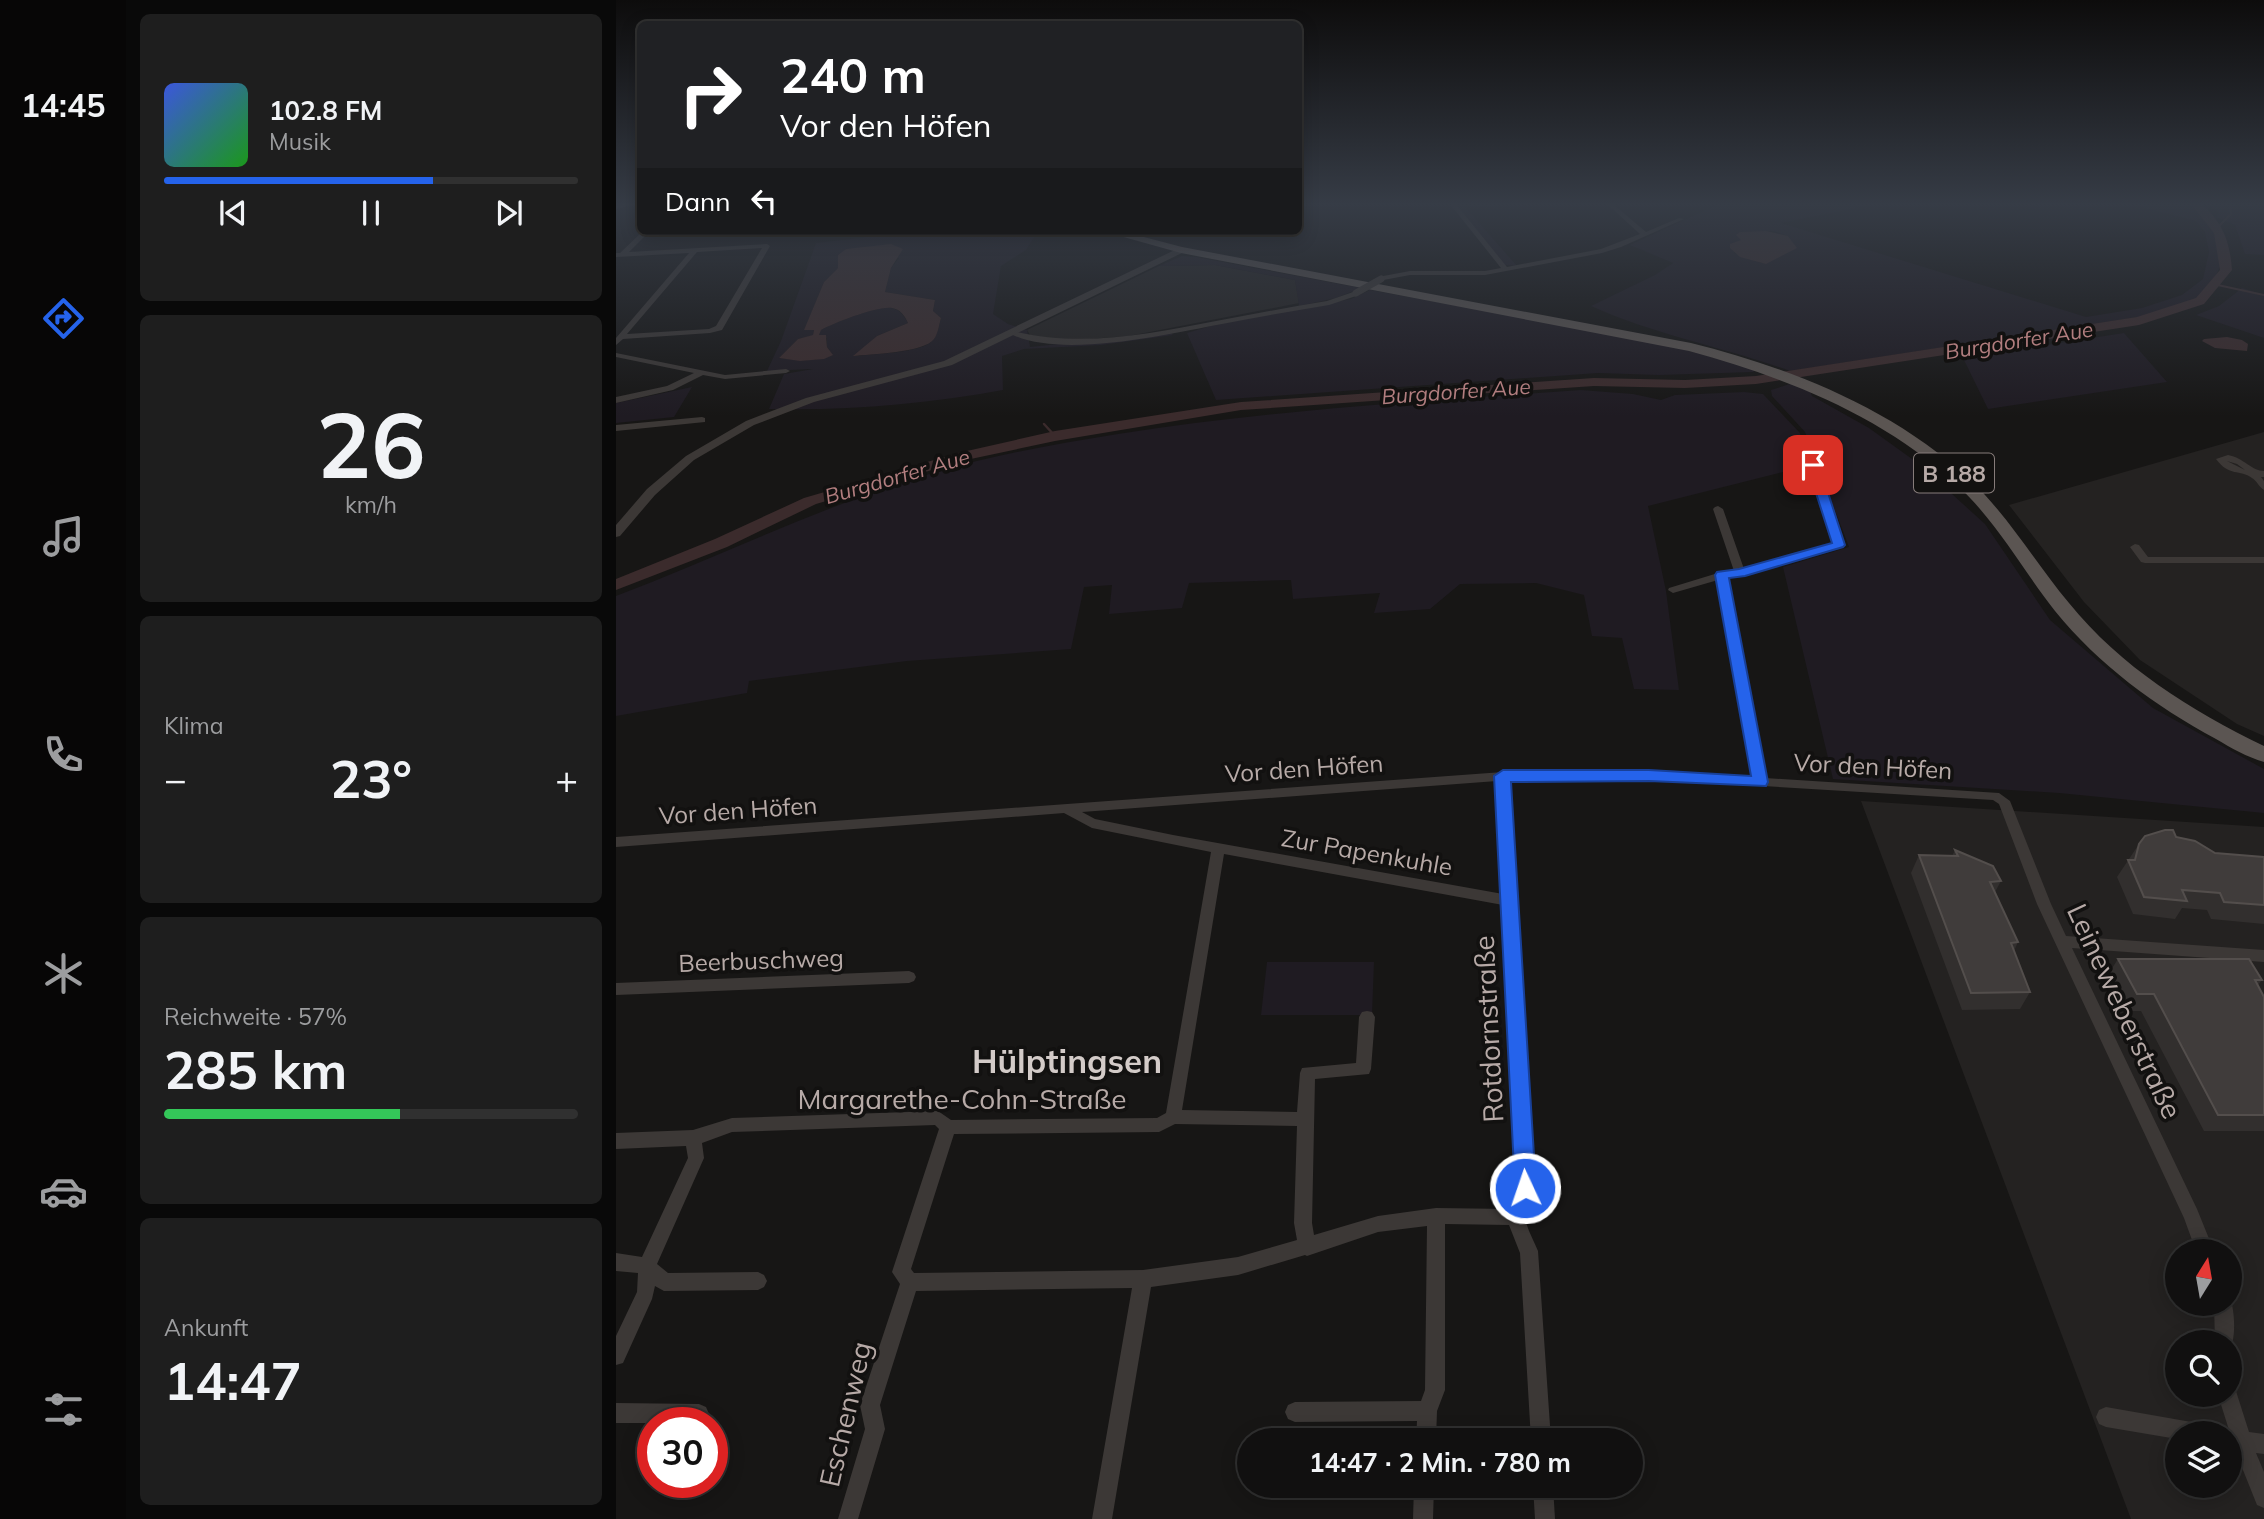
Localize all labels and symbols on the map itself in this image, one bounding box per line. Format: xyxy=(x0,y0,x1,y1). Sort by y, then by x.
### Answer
water label: Burgdorfer Aue xyxy=(1943,315,2095,365)
water label: Burgdorfer Aue xyxy=(1380,373,1532,409)
pin xyxy=(1783,435,1843,495)
water label: Burgdorfer Aue xyxy=(822,443,972,509)
road number: B 188 xyxy=(1914,453,1994,492)
street label: Vor den Höfen xyxy=(1793,747,1953,785)
street label: Vor den Höfen xyxy=(1224,748,1384,788)
street label: Vor den Höfen xyxy=(658,790,818,830)
street label: Zur Papenkuhle xyxy=(1279,822,1455,882)
street label: Leineweberstraße xyxy=(2060,898,2190,1124)
street label: Rotdornstraße xyxy=(1466,935,1510,1123)
street label: Beerbuschweg xyxy=(678,942,844,978)
district label: Hülptingsen xyxy=(972,1040,1162,1081)
street label: Margarethe-Cohn-Straße xyxy=(798,1081,1126,1116)
position arrow xyxy=(1488,1151,1562,1225)
north arrow xyxy=(2165,1239,2242,1316)
street label: Eschenweg xyxy=(811,1338,879,1490)
speed limit sign: 30 xyxy=(637,1407,728,1498)

